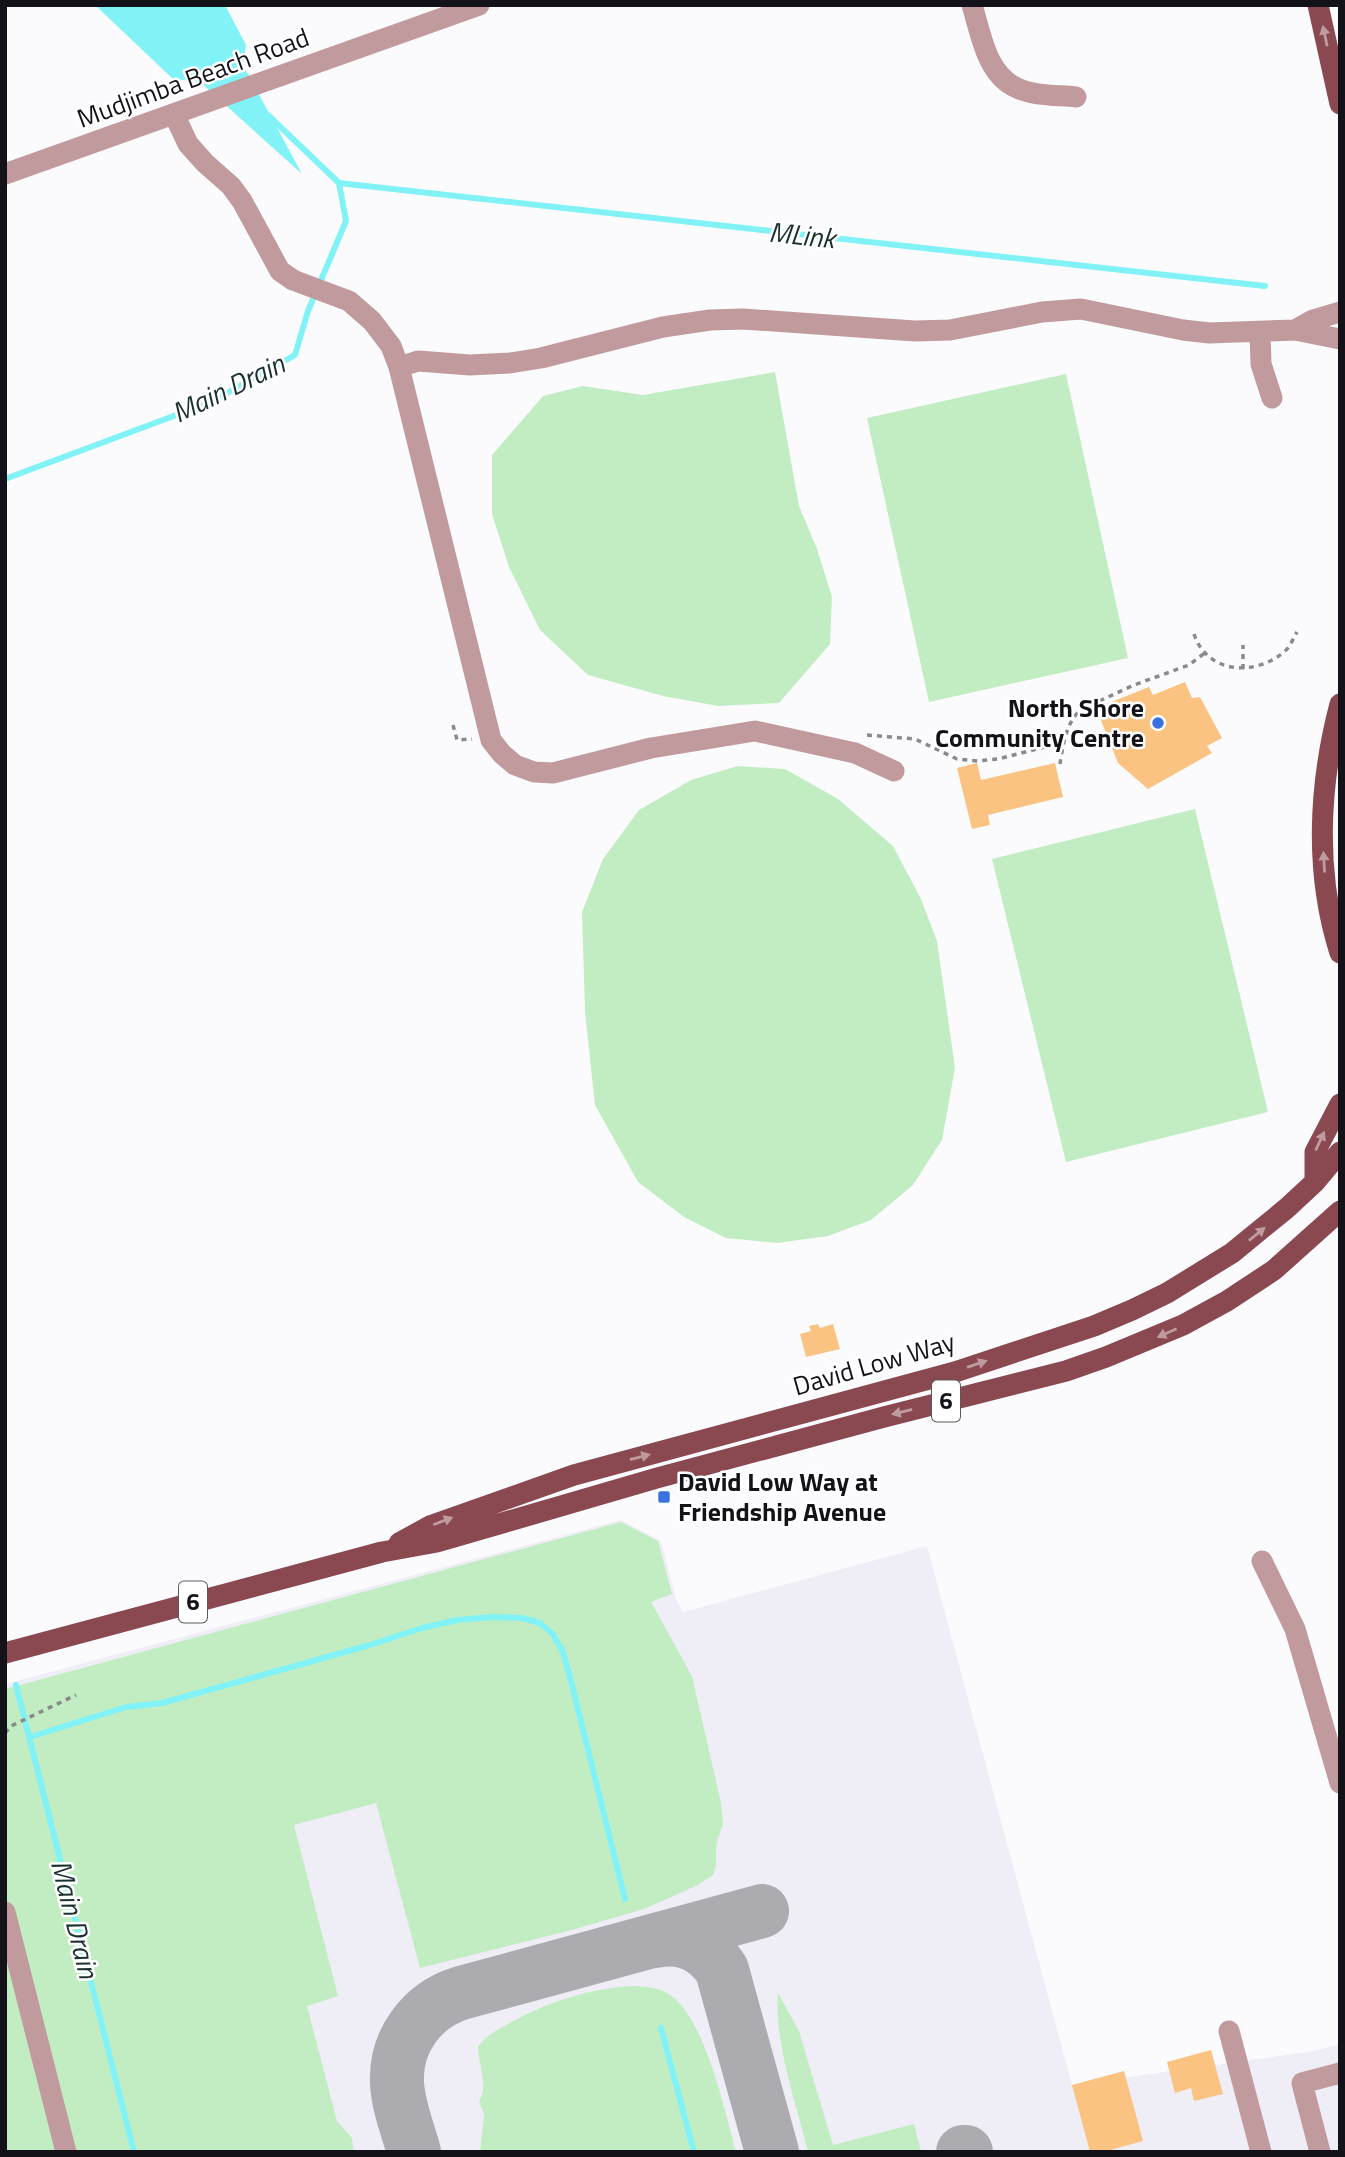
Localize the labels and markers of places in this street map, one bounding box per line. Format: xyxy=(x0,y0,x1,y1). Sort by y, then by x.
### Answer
place label: North Shore Community Centre xyxy=(935,688,1144,757)
marker: North Shore Community Centre xyxy=(1150,715,1166,731)
place label: David Low Way at Friendship Avenue xyxy=(678,1462,886,1531)
marker: David Low Way at Friendship Avenue xyxy=(656,1489,672,1505)

